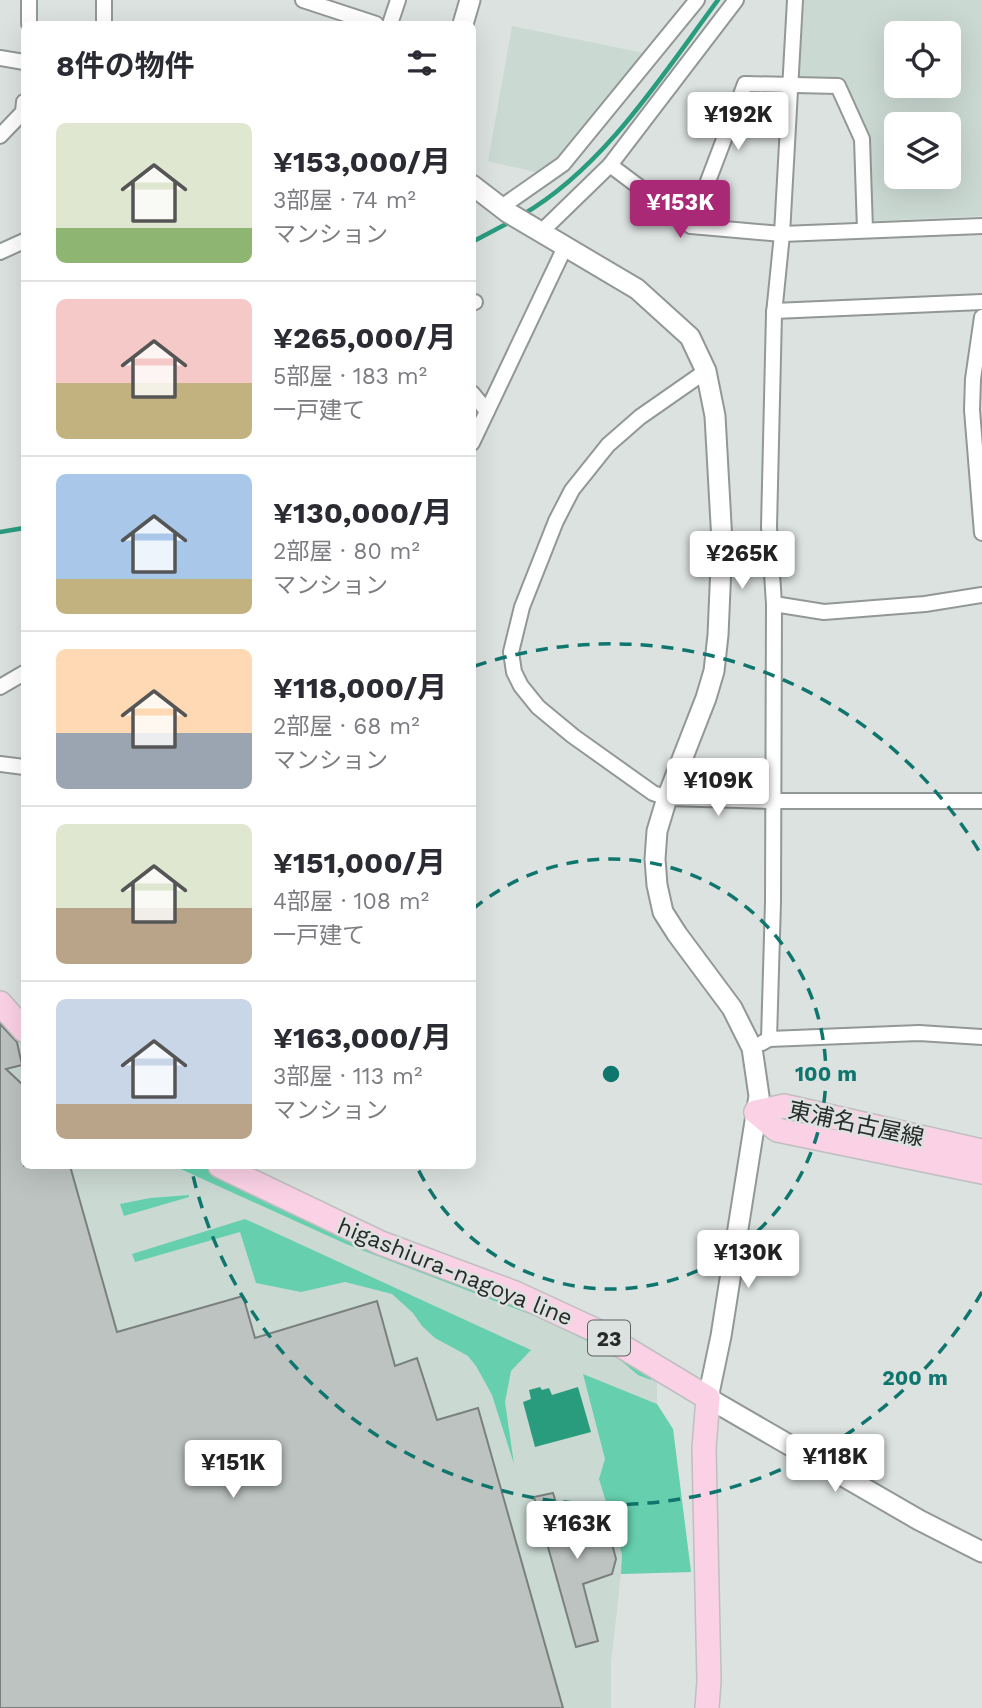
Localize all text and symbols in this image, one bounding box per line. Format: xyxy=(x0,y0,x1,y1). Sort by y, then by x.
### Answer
map controls xyxy=(884,21,961,189)
button: locate xyxy=(884,21,961,98)
icon: filters xyxy=(403,44,441,82)
text: 8件の物件 xyxy=(56,48,195,83)
pin: ¥192K xyxy=(689,92,787,152)
text: ¥192K xyxy=(703,101,773,128)
button: layers xyxy=(884,112,961,189)
text: ¥153,000/月 xyxy=(273,144,451,179)
icon: home xyxy=(112,151,196,235)
pin: ¥153K xyxy=(631,180,729,240)
text: 3部屋 · 74 m² xyxy=(273,187,416,214)
text: ¥153K xyxy=(646,189,714,216)
text: マンション xyxy=(273,221,388,248)
text: ¥265,000/月 xyxy=(273,320,457,355)
icon: home xyxy=(112,327,196,411)
text: 5部屋 · 183 m² xyxy=(273,363,427,390)
text: 一戸建て xyxy=(273,397,365,424)
text: ¥130,000/月 xyxy=(273,495,452,530)
icon: home xyxy=(112,502,196,586)
pin: ¥265K xyxy=(693,532,791,591)
text: 2部屋 · 80 m² xyxy=(273,538,420,565)
text: ¥265K xyxy=(706,540,778,567)
text: マンション xyxy=(273,572,388,599)
text: ¥118,000/月 xyxy=(273,670,447,705)
icon: home xyxy=(112,677,196,761)
text: 2部屋 · 68 m² xyxy=(273,713,420,740)
text: マンション xyxy=(273,747,388,774)
pin: ¥109K xyxy=(669,758,767,818)
text: ¥109K xyxy=(683,767,753,794)
text: ¥151,000/月 xyxy=(273,845,446,880)
icon: home xyxy=(112,852,196,936)
text: 4部屋 · 108 m² xyxy=(273,888,429,915)
text: 一戸建て xyxy=(273,922,365,949)
text: ¥163,000/月 xyxy=(273,1020,452,1055)
icon: home xyxy=(112,1027,196,1111)
text: 100 m xyxy=(795,1061,857,1086)
centre of rings xyxy=(599,1062,623,1086)
text: 3部屋 · 113 m² xyxy=(273,1063,422,1090)
street label: 東浦名古屋線 xyxy=(786,1096,926,1152)
text: マンション xyxy=(273,1097,388,1124)
street label: higashiura-nagoya line xyxy=(333,1212,577,1332)
pin: ¥130K xyxy=(699,1230,797,1290)
text: ¥130K xyxy=(713,1239,783,1266)
road number: 23 xyxy=(588,1320,630,1356)
text: 200 m xyxy=(882,1365,948,1390)
pin: ¥118K xyxy=(786,1434,884,1494)
pin: ¥151K xyxy=(184,1440,282,1500)
text: ¥118K xyxy=(802,1443,868,1470)
text: ¥151K xyxy=(201,1449,265,1476)
pin: ¥163K xyxy=(528,1502,626,1561)
text: ¥163K xyxy=(543,1510,611,1537)

